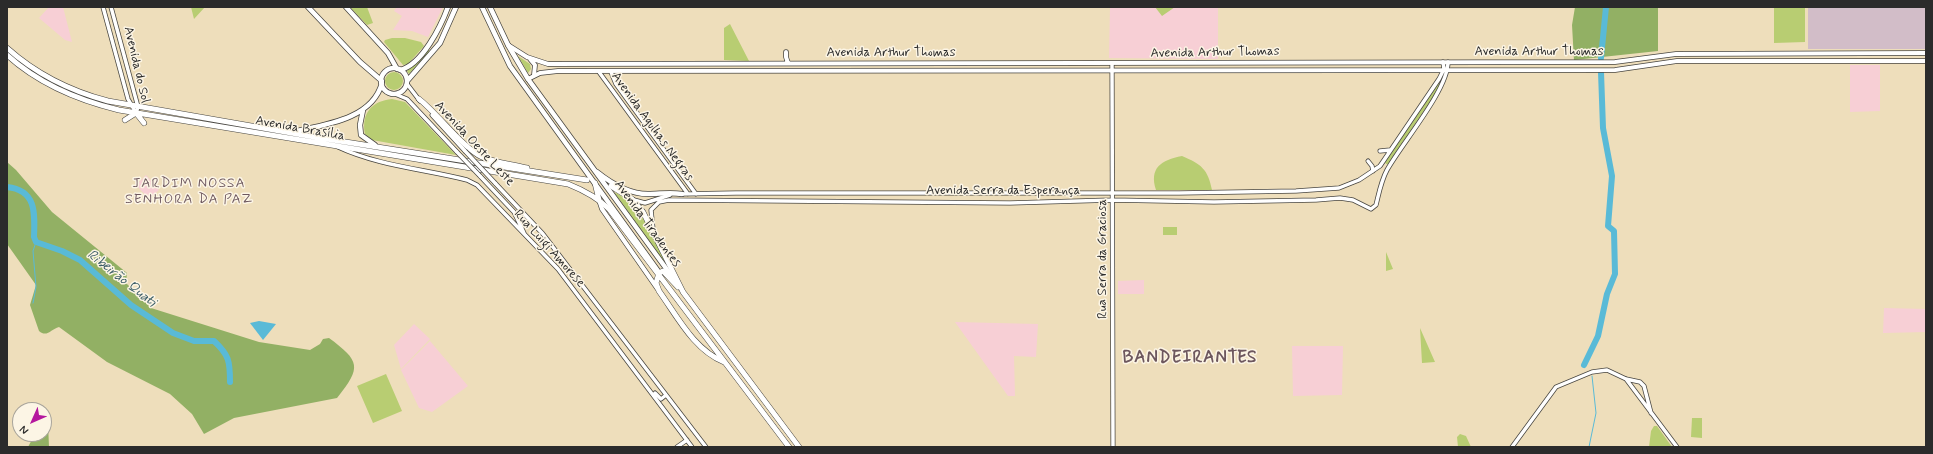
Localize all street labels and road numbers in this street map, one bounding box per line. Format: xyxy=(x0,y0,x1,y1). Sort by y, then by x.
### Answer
street label: Avenida do Sol xyxy=(120,25,152,105)
street label: Avenida Arthur Thomas xyxy=(1150,44,1280,62)
street label: Avenida Arthur Thomas xyxy=(1475,44,1603,60)
street label: Avenida Arthur Thomas xyxy=(827,45,955,61)
street label: Avenida Agulhas Negras xyxy=(607,70,697,184)
street label: Avenida Oeste Leste xyxy=(431,98,517,190)
street label: Avenida Brasília xyxy=(254,113,346,145)
street label: Avenida Tiradentes xyxy=(610,178,684,270)
street label: Avenida Serra da Esperança xyxy=(926,183,1080,199)
street label: Rua Serra da Graciosa xyxy=(1095,199,1111,319)
street label: Rua Luigi Amorese xyxy=(510,207,588,291)

